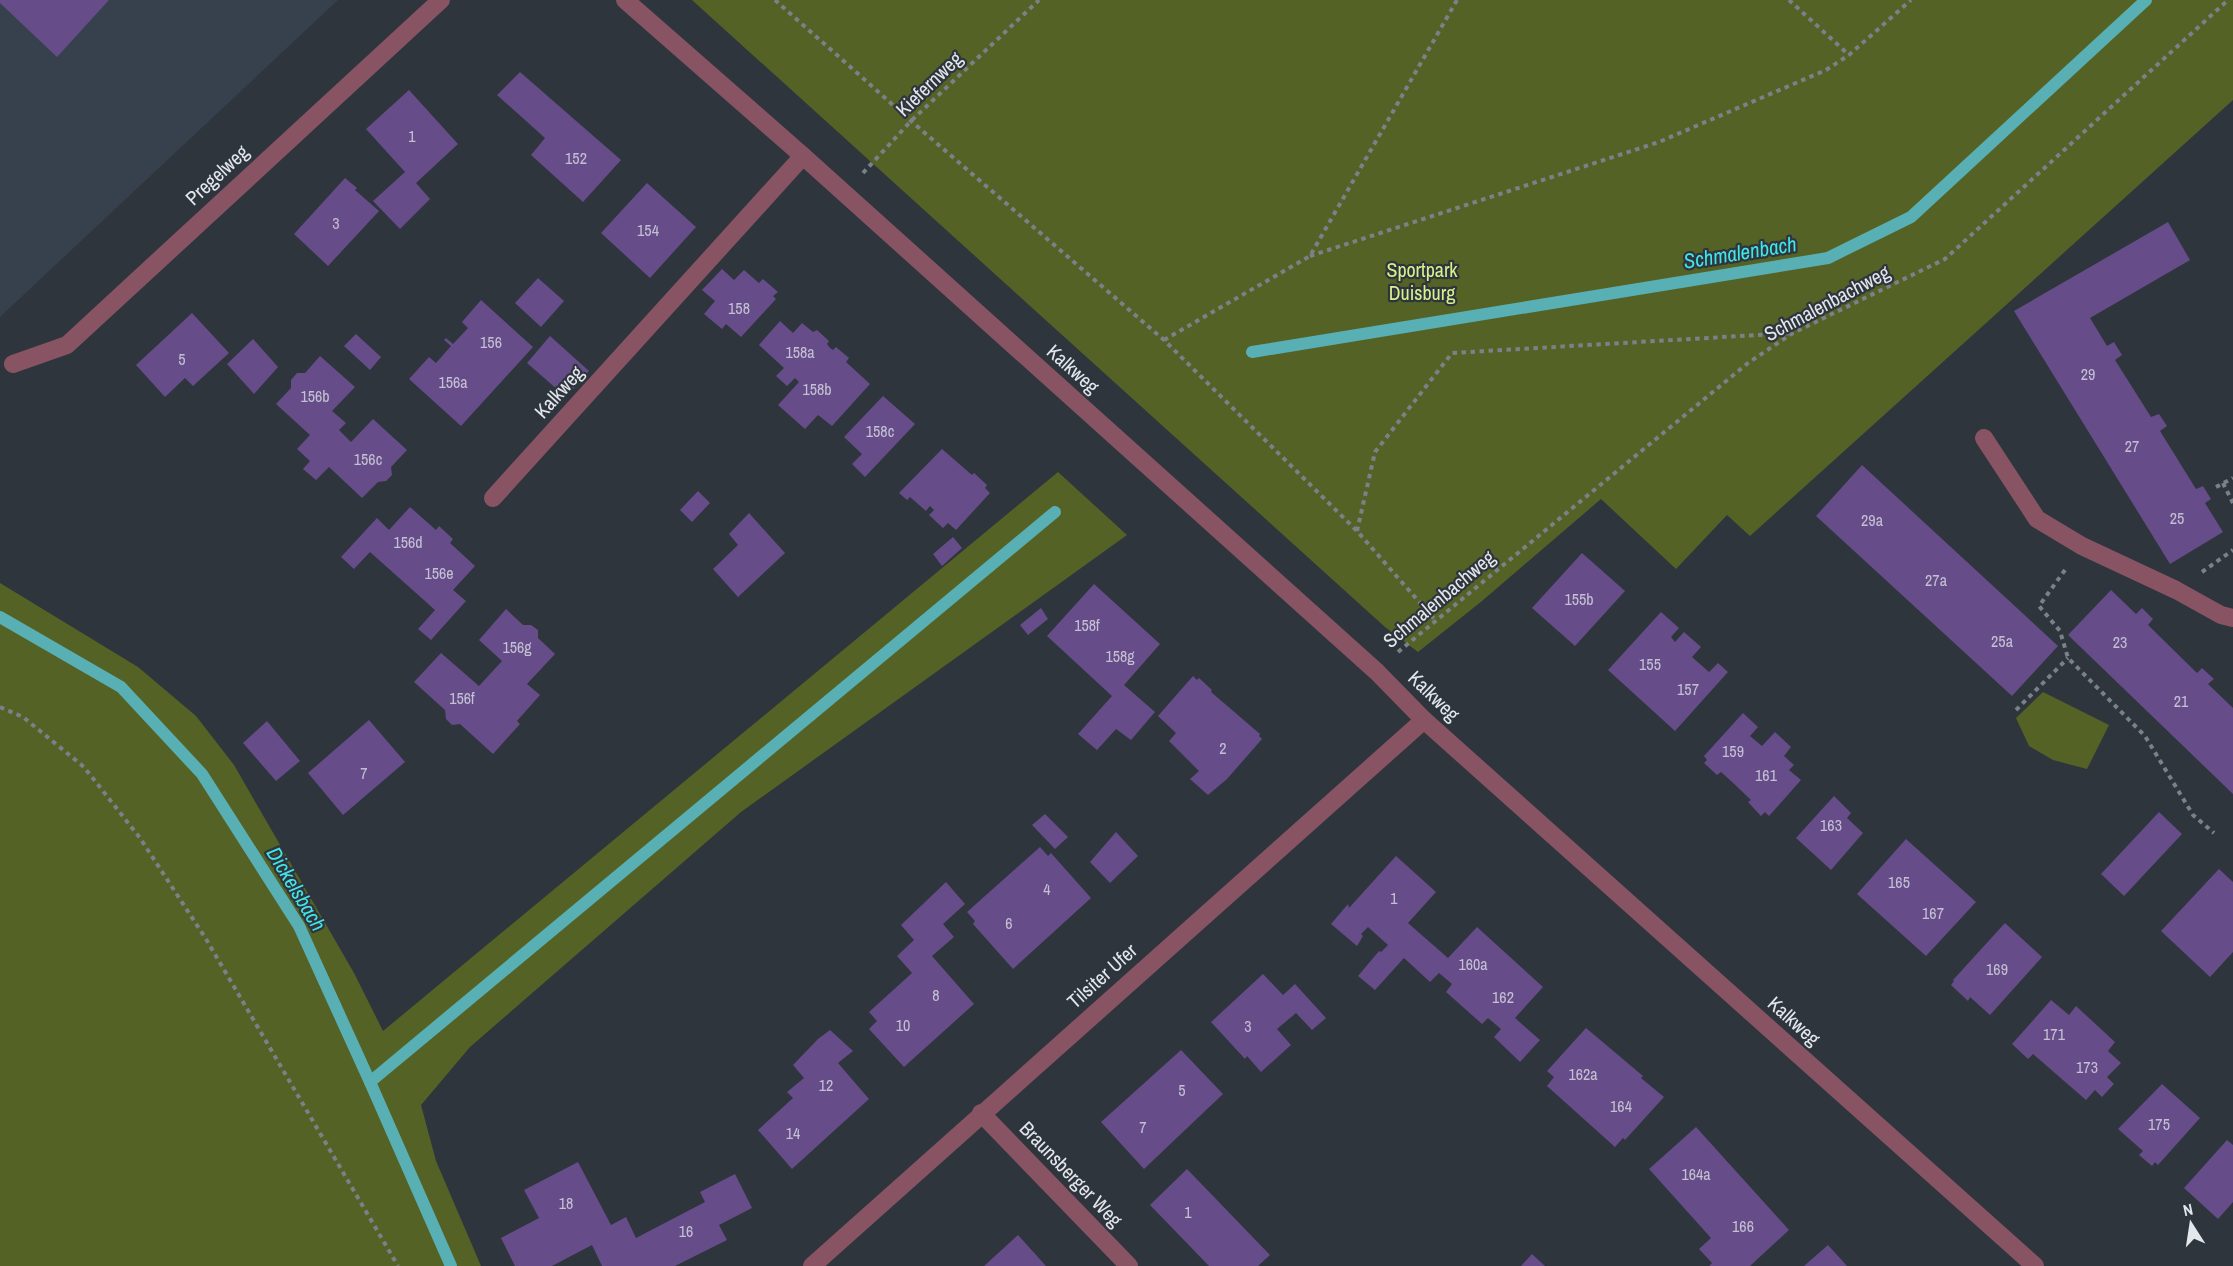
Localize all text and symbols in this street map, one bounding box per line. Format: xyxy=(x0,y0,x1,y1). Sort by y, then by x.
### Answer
street label: Kiefernweg xyxy=(889,45,968,122)
house number: 1 xyxy=(408,125,416,147)
street label: Pregelweg xyxy=(179,138,254,211)
house number: 152 xyxy=(565,147,587,169)
house number: 3 xyxy=(332,212,340,234)
house number: 154 xyxy=(637,219,659,241)
water label: Schmalenbach xyxy=(1681,229,1798,276)
park label: Sportpark Duisburg xyxy=(1386,256,1458,306)
street label: Schmalenbachweg xyxy=(1759,258,1894,347)
house number: 158 xyxy=(728,297,750,319)
house number: 156 xyxy=(480,331,502,353)
street label: Kalkweg xyxy=(1041,338,1105,399)
house number: 158a xyxy=(785,341,815,363)
house number: 5 xyxy=(178,348,186,370)
street label: Kalkweg xyxy=(528,360,589,424)
house number: 29 xyxy=(2081,363,2095,385)
house number: 156a xyxy=(438,371,468,393)
house number: 158b xyxy=(802,378,832,400)
house number: 156b xyxy=(300,385,330,407)
house number: 158c xyxy=(866,420,895,442)
house number: 27 xyxy=(2125,435,2139,457)
house number: 156c xyxy=(354,448,383,470)
house number: 25 xyxy=(2170,507,2184,529)
house number: 29a xyxy=(1861,509,1884,531)
house number: 156d xyxy=(393,531,423,553)
street label: Schmalenbachweg xyxy=(1377,544,1500,653)
house number: 156e xyxy=(424,562,454,584)
house number: 27a xyxy=(1925,569,1948,591)
house number: 155b xyxy=(1564,588,1594,610)
house number: 158f xyxy=(1074,614,1100,636)
house number: 25a xyxy=(1991,630,2014,652)
house number: 23 xyxy=(2113,631,2127,653)
house number: 156g xyxy=(502,636,532,658)
house number: 158g xyxy=(1105,645,1135,667)
house number: 155 xyxy=(1639,653,1661,675)
street label: Kalkweg xyxy=(1403,664,1466,727)
house number: 157 xyxy=(1677,678,1699,700)
house number: 156f xyxy=(449,687,475,709)
house number: 21 xyxy=(2174,690,2189,712)
house number: 2 xyxy=(1219,737,1227,759)
house number: 159 xyxy=(1722,740,1744,762)
house number: 7 xyxy=(360,762,368,784)
house number: 161 xyxy=(1755,764,1778,786)
house number: 163 xyxy=(1820,814,1842,836)
water label: Dickelsbach xyxy=(260,841,333,936)
house number: 165 xyxy=(1888,871,1910,893)
house number: 4 xyxy=(1043,878,1051,900)
house number: 1 xyxy=(1390,887,1398,909)
house number: 167 xyxy=(1922,902,1944,924)
house number: 6 xyxy=(1005,912,1013,934)
street label: Tilsiter Ufer xyxy=(1061,937,1143,1014)
house number: 160a xyxy=(1458,953,1488,975)
house number: 169 xyxy=(1986,958,2008,980)
house number: 8 xyxy=(932,984,940,1006)
house number: 162 xyxy=(1492,986,1514,1008)
street label: Kalkweg xyxy=(1762,990,1826,1051)
house number: 10 xyxy=(896,1014,910,1036)
house number: 3 xyxy=(1244,1015,1252,1037)
house number: 171 xyxy=(2043,1023,2066,1045)
house number: 173 xyxy=(2076,1056,2098,1078)
house number: 162a xyxy=(1568,1063,1598,1085)
house number: 12 xyxy=(819,1074,833,1096)
house number: 5 xyxy=(1178,1079,1186,1101)
house number: 164 xyxy=(1610,1095,1632,1117)
house number: 175 xyxy=(2148,1113,2170,1135)
street label: Braunsberger Weg xyxy=(1014,1115,1129,1232)
house number: 7 xyxy=(1139,1116,1147,1138)
house number: 14 xyxy=(786,1122,800,1144)
house number: 164a xyxy=(1681,1163,1711,1185)
house number: 18 xyxy=(559,1192,573,1214)
north arrow xyxy=(2161,1194,2221,1254)
text: N xyxy=(2181,1198,2195,1221)
house number: 1 xyxy=(1184,1201,1192,1223)
house number: 166 xyxy=(1732,1215,1754,1237)
house number: 16 xyxy=(679,1220,693,1242)

